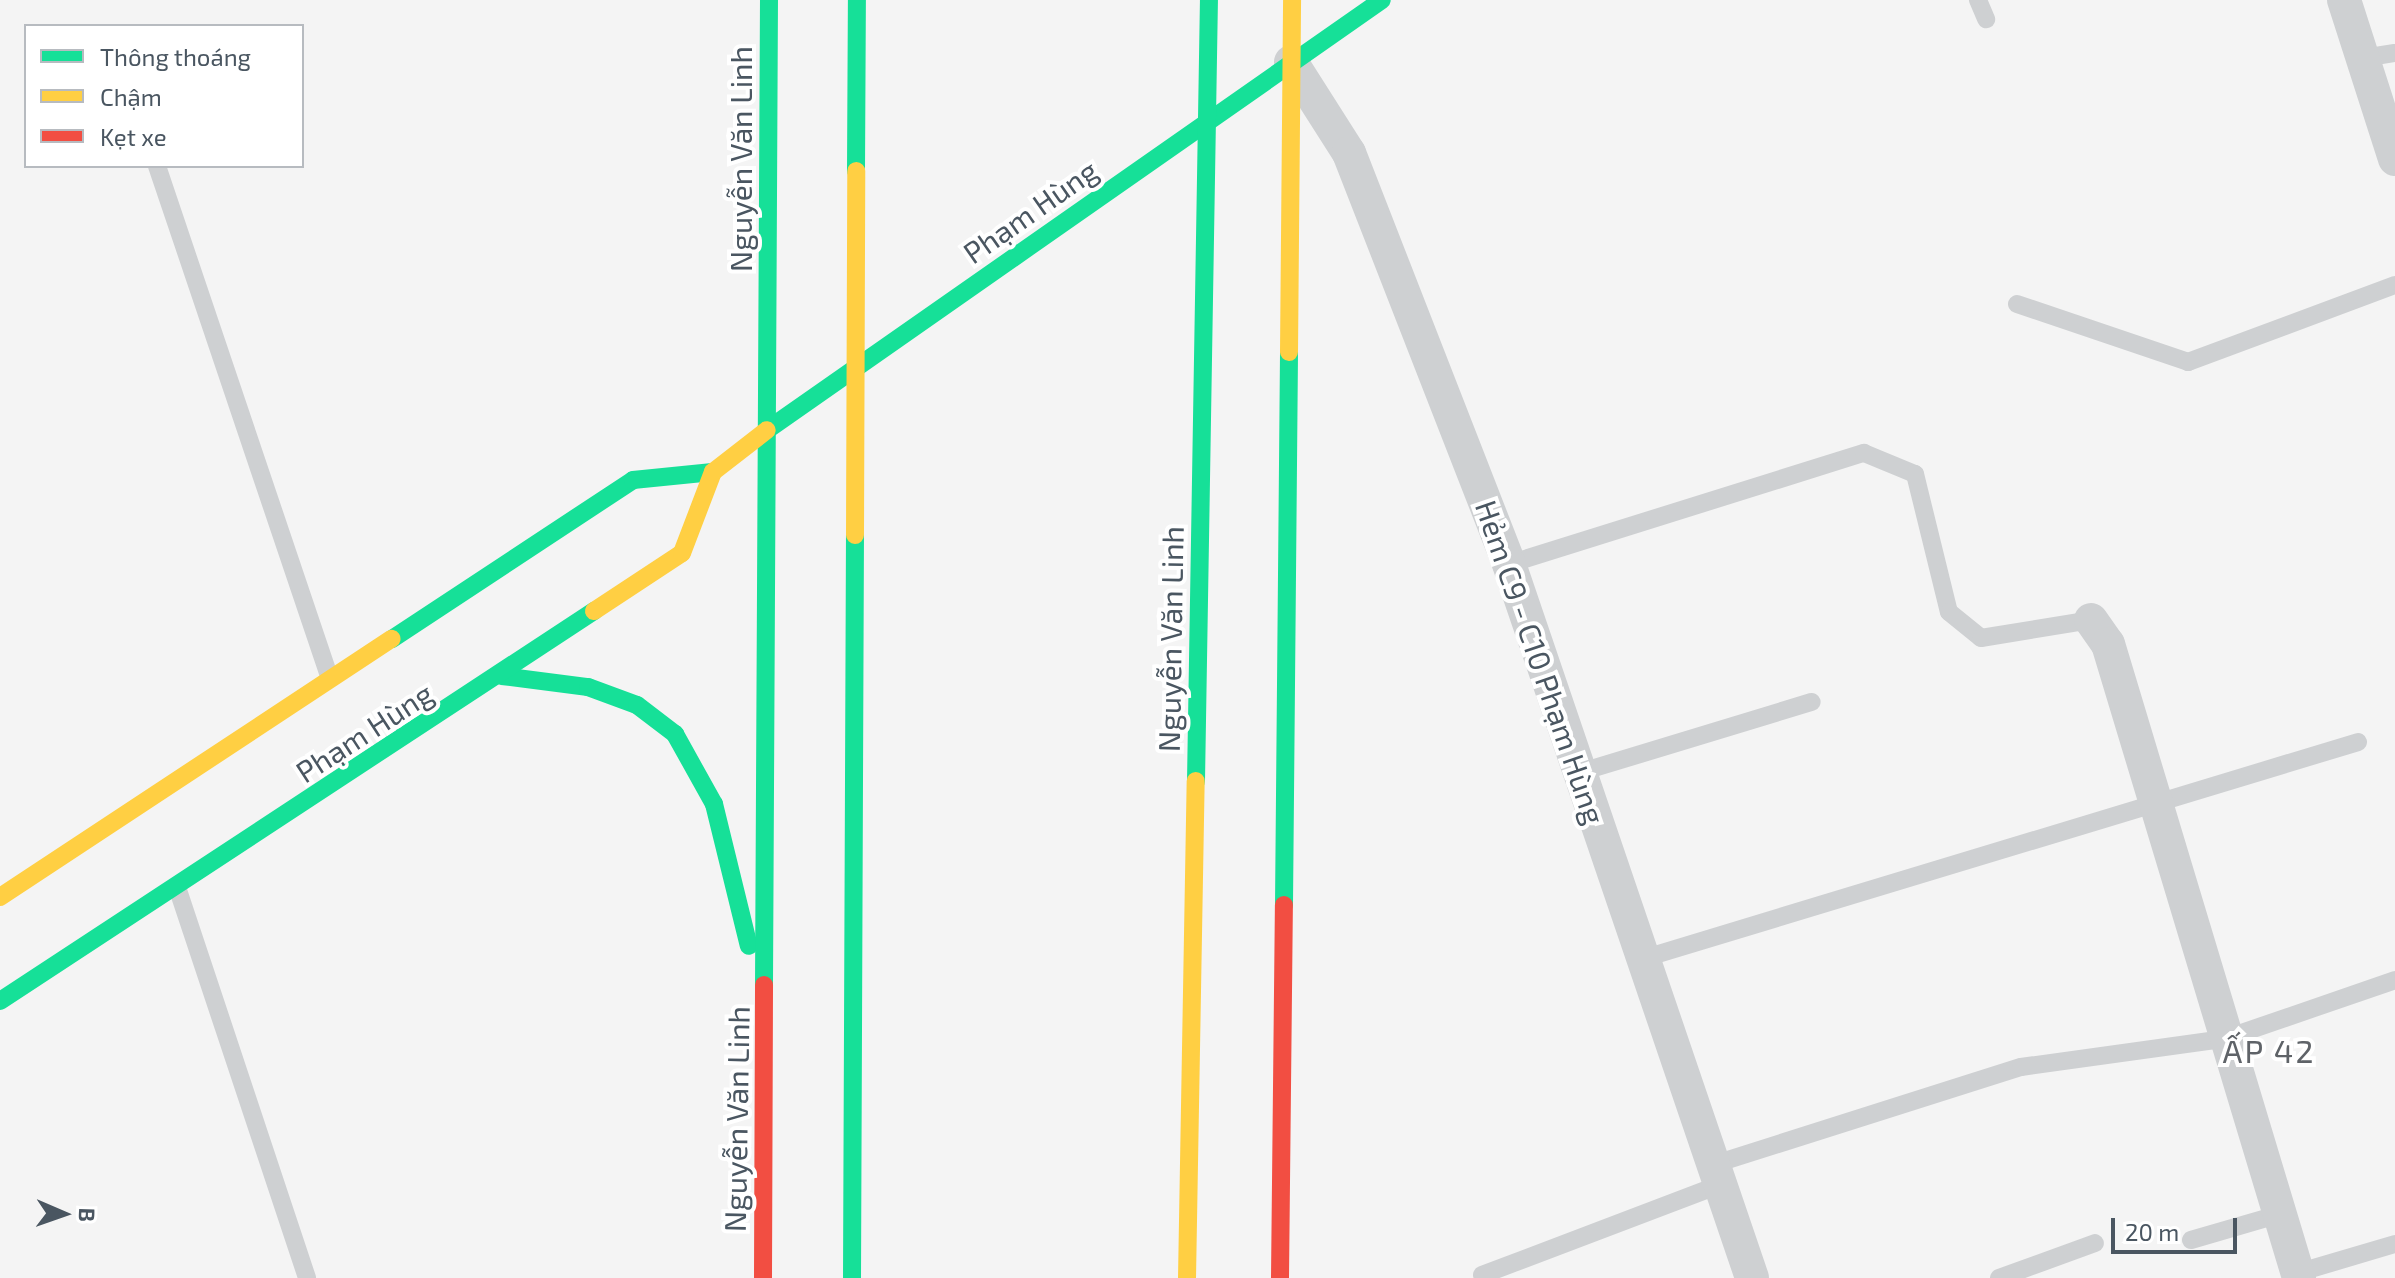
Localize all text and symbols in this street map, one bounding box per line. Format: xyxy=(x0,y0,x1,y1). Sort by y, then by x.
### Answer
legend xyxy=(24,24,304,168)
text: Thông thoáng xyxy=(100,42,251,71)
street label: Nguyễn Văn Linh xyxy=(722,46,758,272)
text: Chậm xyxy=(100,82,162,111)
text: Kẹt xe xyxy=(100,122,167,151)
street label: Phạm Hùng xyxy=(956,152,1104,270)
street label: Hẻm C9 - C10 Phạm Hùng xyxy=(1469,495,1613,829)
street label: Nguyễn Văn Linh xyxy=(1150,525,1190,753)
street label: Phạm Hùng xyxy=(289,674,439,790)
street label: Nguyễn Văn Linh xyxy=(716,1005,756,1233)
district label: ẤP 42 xyxy=(2222,1031,2316,1069)
north arrow xyxy=(24,1174,104,1254)
scale bar xyxy=(2115,1202,2241,1252)
text: B xyxy=(75,1207,101,1222)
text: 20 m xyxy=(2125,1217,2179,1246)

